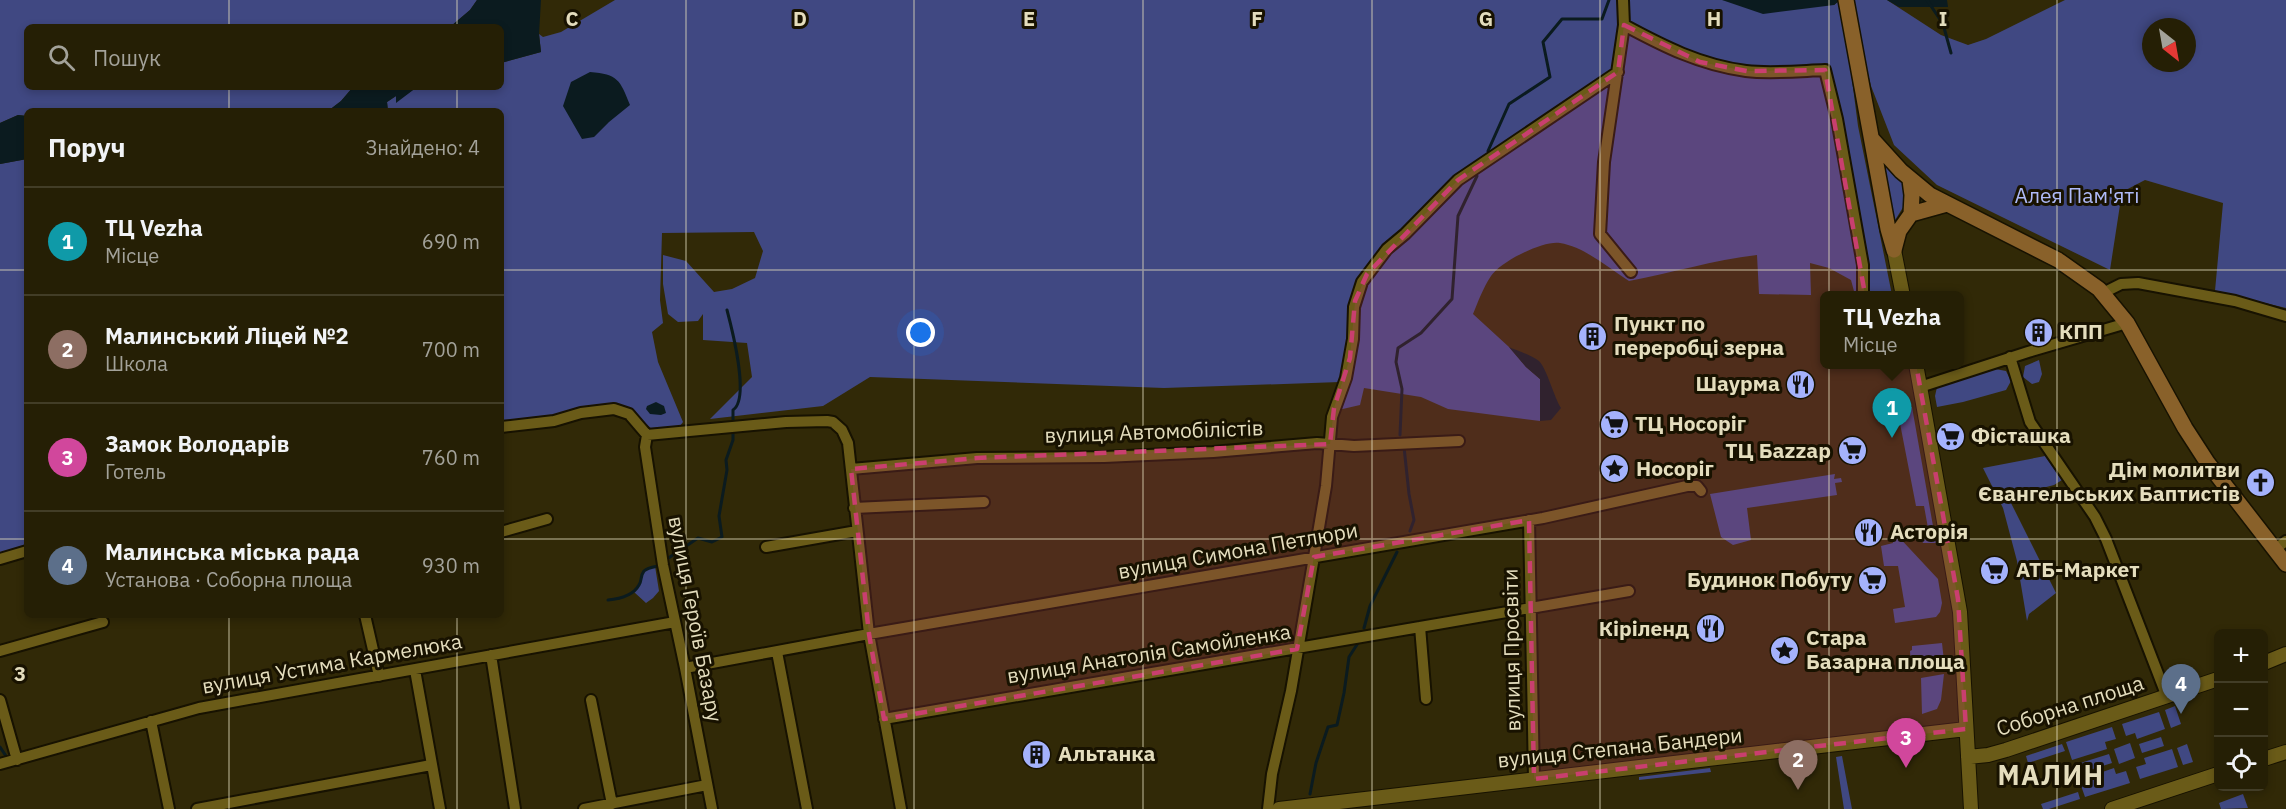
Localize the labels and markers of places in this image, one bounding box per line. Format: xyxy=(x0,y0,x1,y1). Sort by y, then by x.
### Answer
place label: Пункт по переробці зерна xyxy=(1614,309,1784,361)
building icon: КПП xyxy=(2022,316,2054,348)
place label: КПП xyxy=(2059,317,2103,345)
building icon: Пункт по переробці зерна xyxy=(1577,320,1609,352)
restaurant icon: Шаурма xyxy=(1785,368,1817,400)
place label: Шаурма xyxy=(1695,369,1780,397)
pin: 1 xyxy=(1872,388,1912,438)
supermarket icon: ТЦ Носоріг xyxy=(1598,408,1630,440)
place label: ТЦ Носоріг xyxy=(1635,409,1746,437)
supermarket icon: Фісташка xyxy=(1934,420,1966,452)
place label: Фісташка xyxy=(1971,421,2071,449)
supermarket icon: ТЦ Баzzар xyxy=(1836,435,1868,467)
place label: ТЦ Баzzар xyxy=(1725,436,1831,464)
place icon: Носоріг xyxy=(1599,453,1631,485)
place label: Носоріг xyxy=(1636,454,1714,482)
place label: Дім молитви Євангельських Баптистів xyxy=(1978,455,2240,507)
church icon: Дім молитви Євангельських Баптистів xyxy=(2245,466,2277,498)
restaurant icon: Асторія xyxy=(1853,516,1885,548)
place label: Асторія xyxy=(1890,517,1968,545)
supermarket icon: АТБ-Маркет xyxy=(1979,554,2011,586)
place label: АТБ-Маркет xyxy=(2016,555,2140,583)
supermarket icon: Будинок Побуту xyxy=(1857,564,1889,596)
place label: Будинок Побуту xyxy=(1687,565,1853,593)
restaurant icon: Кіріленд xyxy=(1694,613,1726,645)
place label: Кіріленд xyxy=(1599,614,1689,642)
place label: Стара Базарна площа xyxy=(1806,623,1965,675)
place icon: Стара Базарна площа xyxy=(1769,634,1801,666)
pin: 4 xyxy=(2162,664,2200,714)
pin: 3 xyxy=(1886,718,1926,768)
building icon: Альтанка xyxy=(1021,738,1053,770)
place label: Альтанка xyxy=(1058,739,1156,767)
pin: 2 xyxy=(1778,740,1818,790)

